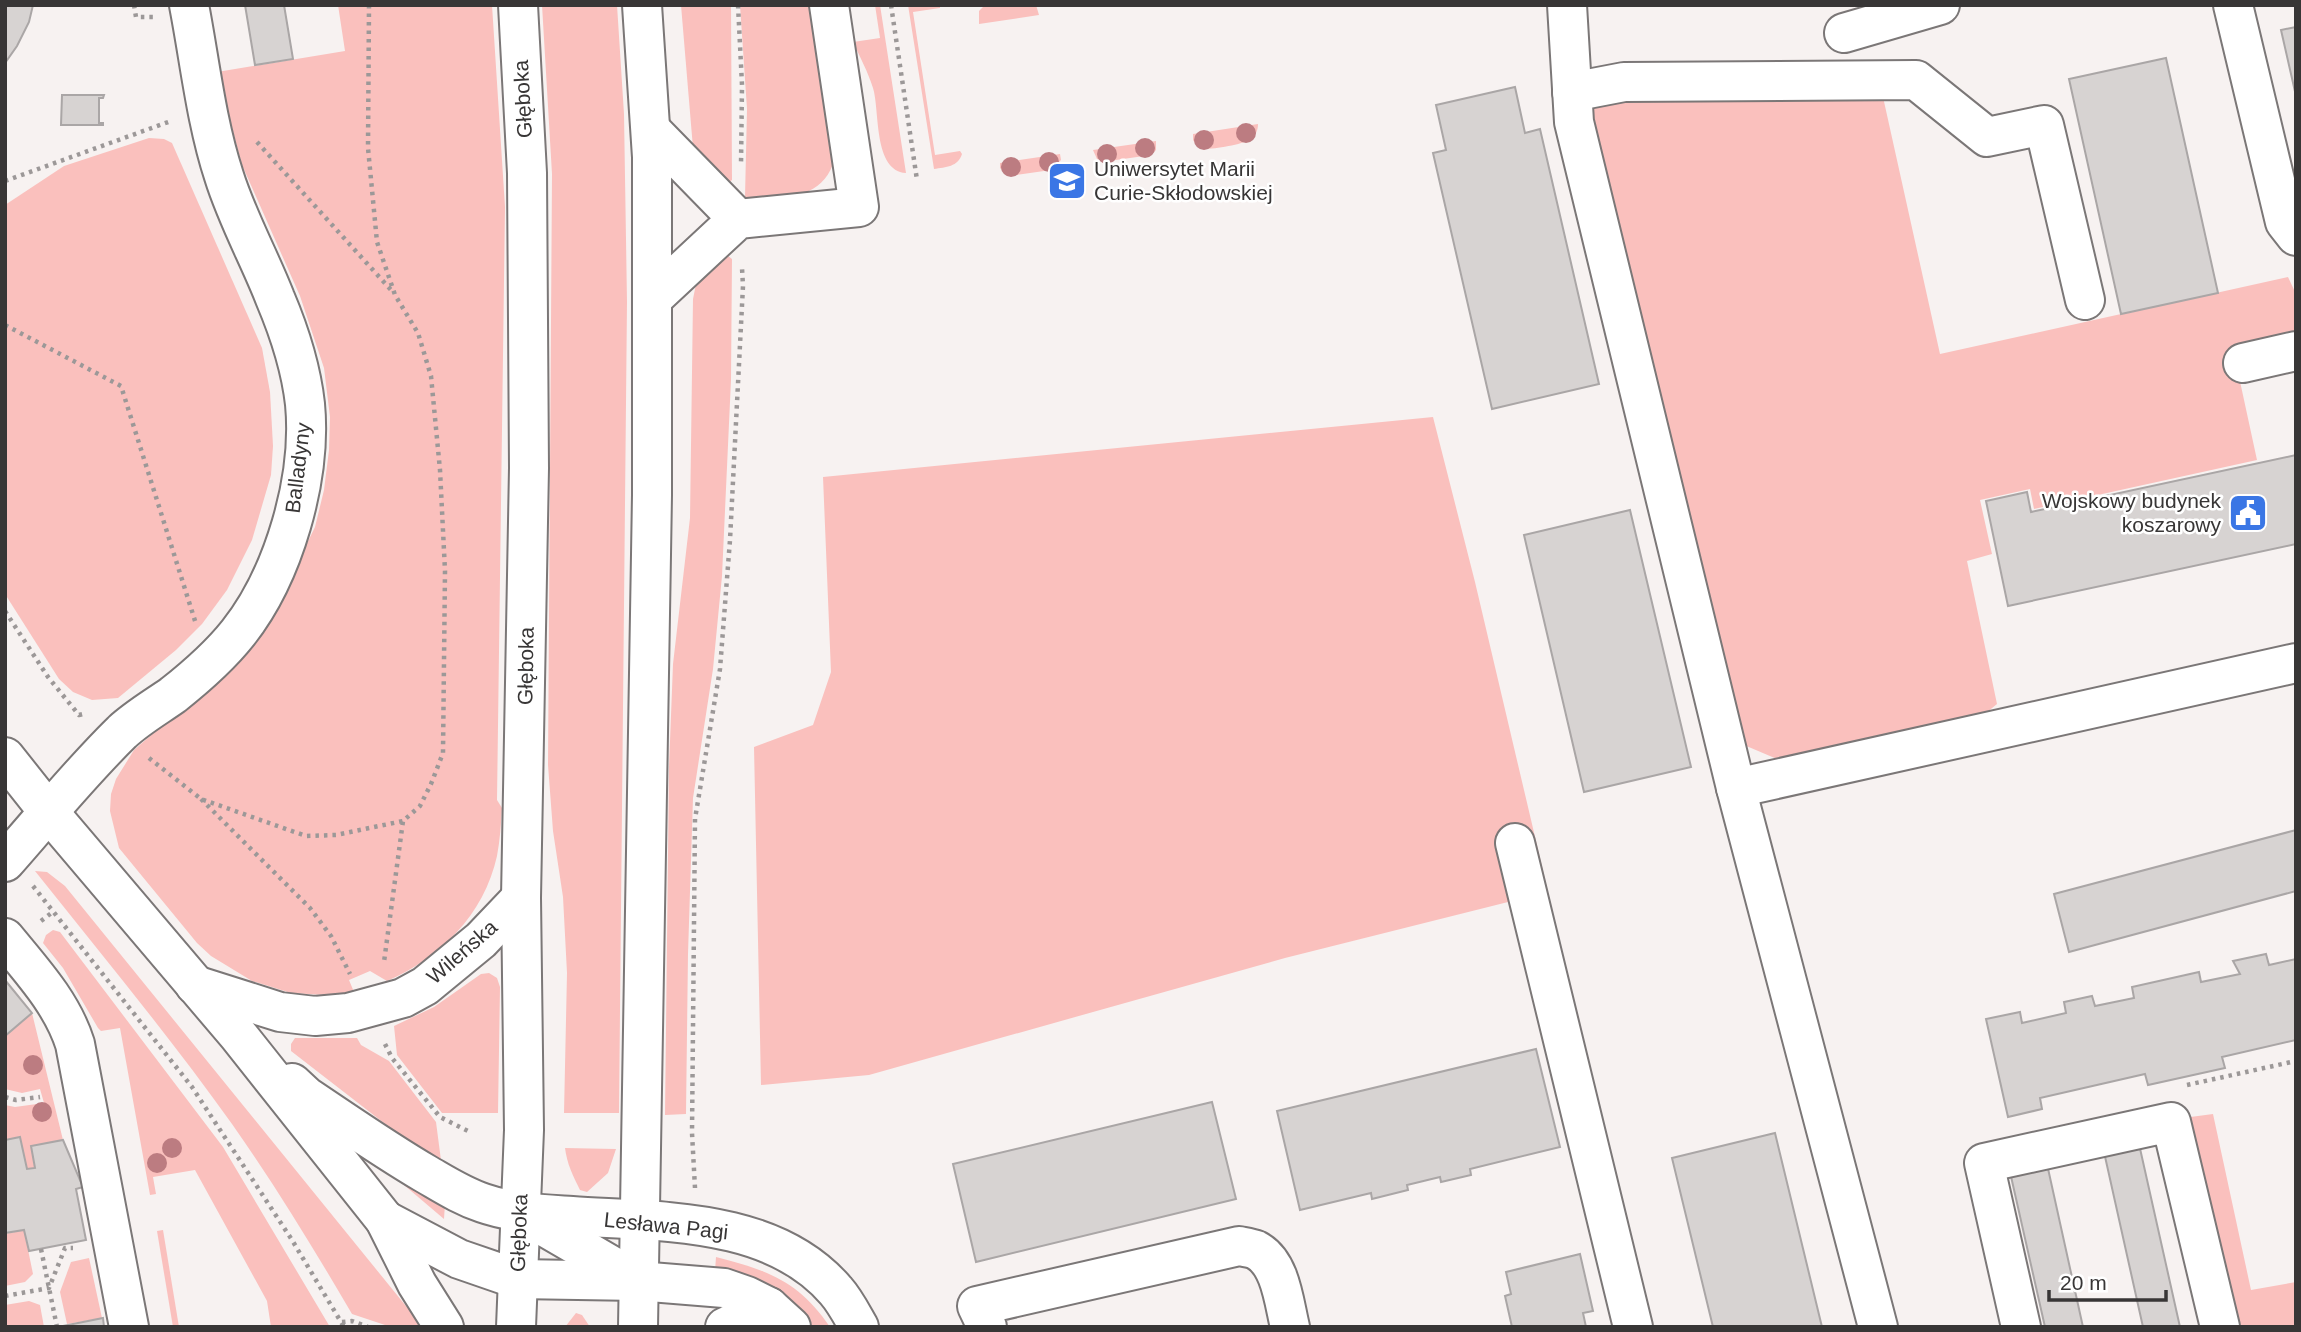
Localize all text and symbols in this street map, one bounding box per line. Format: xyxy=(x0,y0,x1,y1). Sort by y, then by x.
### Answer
street label: Głęboka xyxy=(509,59,536,139)
place label: Uniwersytet Marii Curie-Skłodowskiej xyxy=(1094,157,1273,204)
school or university icon: Uniwersytet Marii Curie-Skłodowskiej xyxy=(1046,160,1088,202)
street label: Balladyny xyxy=(281,421,315,515)
place label: Wojskowy budynek koszarowy xyxy=(2042,489,2221,536)
public building icon: Wojskowy budynek koszarowy xyxy=(2227,492,2269,534)
street label: Głęboka xyxy=(513,626,538,705)
street label: Wileńska xyxy=(422,915,502,988)
street label: Głęboka xyxy=(506,1193,531,1272)
street label: Lesława Pagi xyxy=(603,1208,729,1243)
scale bar xyxy=(2049,1258,2166,1302)
text: 20 m xyxy=(2060,1271,2107,1294)

